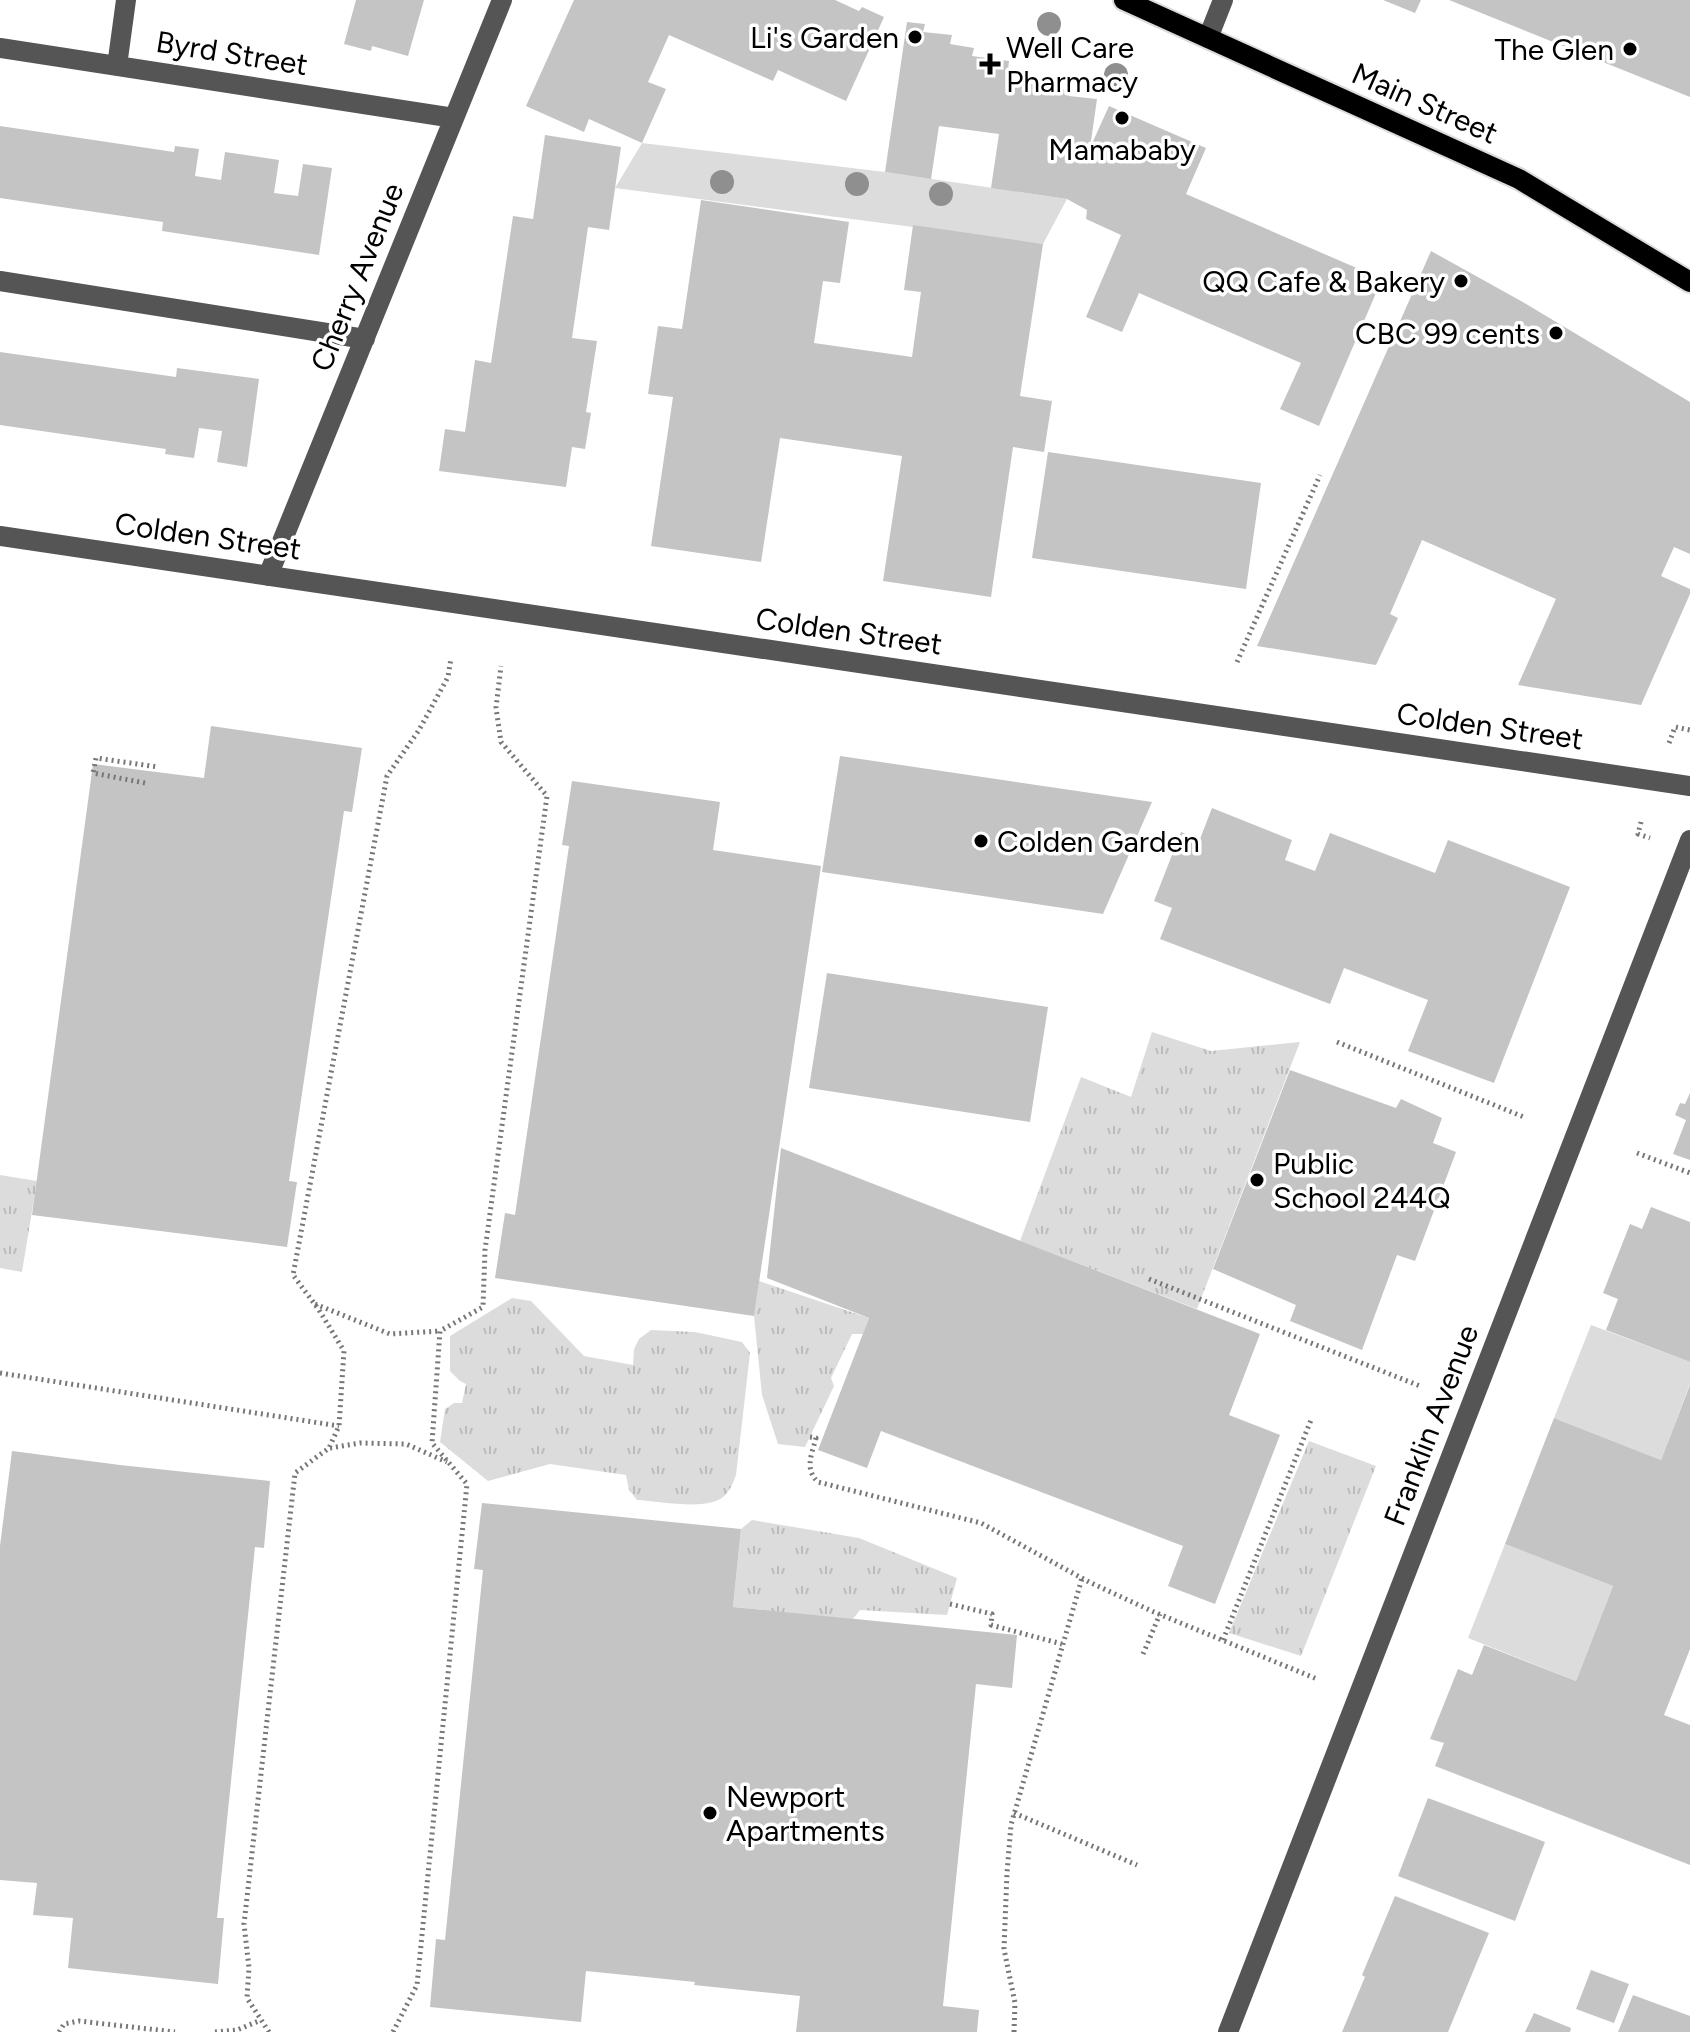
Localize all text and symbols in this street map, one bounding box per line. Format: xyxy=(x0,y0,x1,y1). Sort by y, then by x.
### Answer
place label: Li's Garden xyxy=(750,19,899,56)
street label: Byrd Street xyxy=(153,23,311,83)
marker: Li's Garden xyxy=(906,28,924,46)
place label: Well Care Pharmacy xyxy=(1006,29,1138,100)
place label: The Glen xyxy=(1494,31,1614,68)
marker: The Glen xyxy=(1621,40,1639,58)
street label: Main Street xyxy=(1346,54,1504,152)
marker: Well Care Pharmacy xyxy=(981,55,999,73)
marker: Mamababy xyxy=(1113,109,1131,127)
place label: Mamababy xyxy=(1048,131,1196,168)
street label: Cherry Avenue xyxy=(302,178,412,376)
place label: QQ Cafe & Bakery xyxy=(1202,263,1445,300)
marker: QQ Cafe & Bakery xyxy=(1452,272,1470,290)
place label: CBC 99 cents xyxy=(1355,315,1540,352)
marker: CBC 99 cents xyxy=(1547,324,1565,342)
street label: Colden Street xyxy=(112,505,304,567)
street label: Colden Street xyxy=(753,600,945,662)
street label: Colden Street xyxy=(1394,695,1586,757)
place label: Colden Garden xyxy=(997,823,1200,860)
marker: Colden Garden xyxy=(972,832,990,850)
place label: Public School 244Q xyxy=(1273,1145,1451,1216)
marker: Public School 244Q xyxy=(1248,1171,1266,1189)
street label: Franklin Avenue xyxy=(1376,1319,1486,1531)
place label: Newport Apartments xyxy=(726,1778,885,1849)
marker: Newport Apartments xyxy=(701,1804,719,1822)

